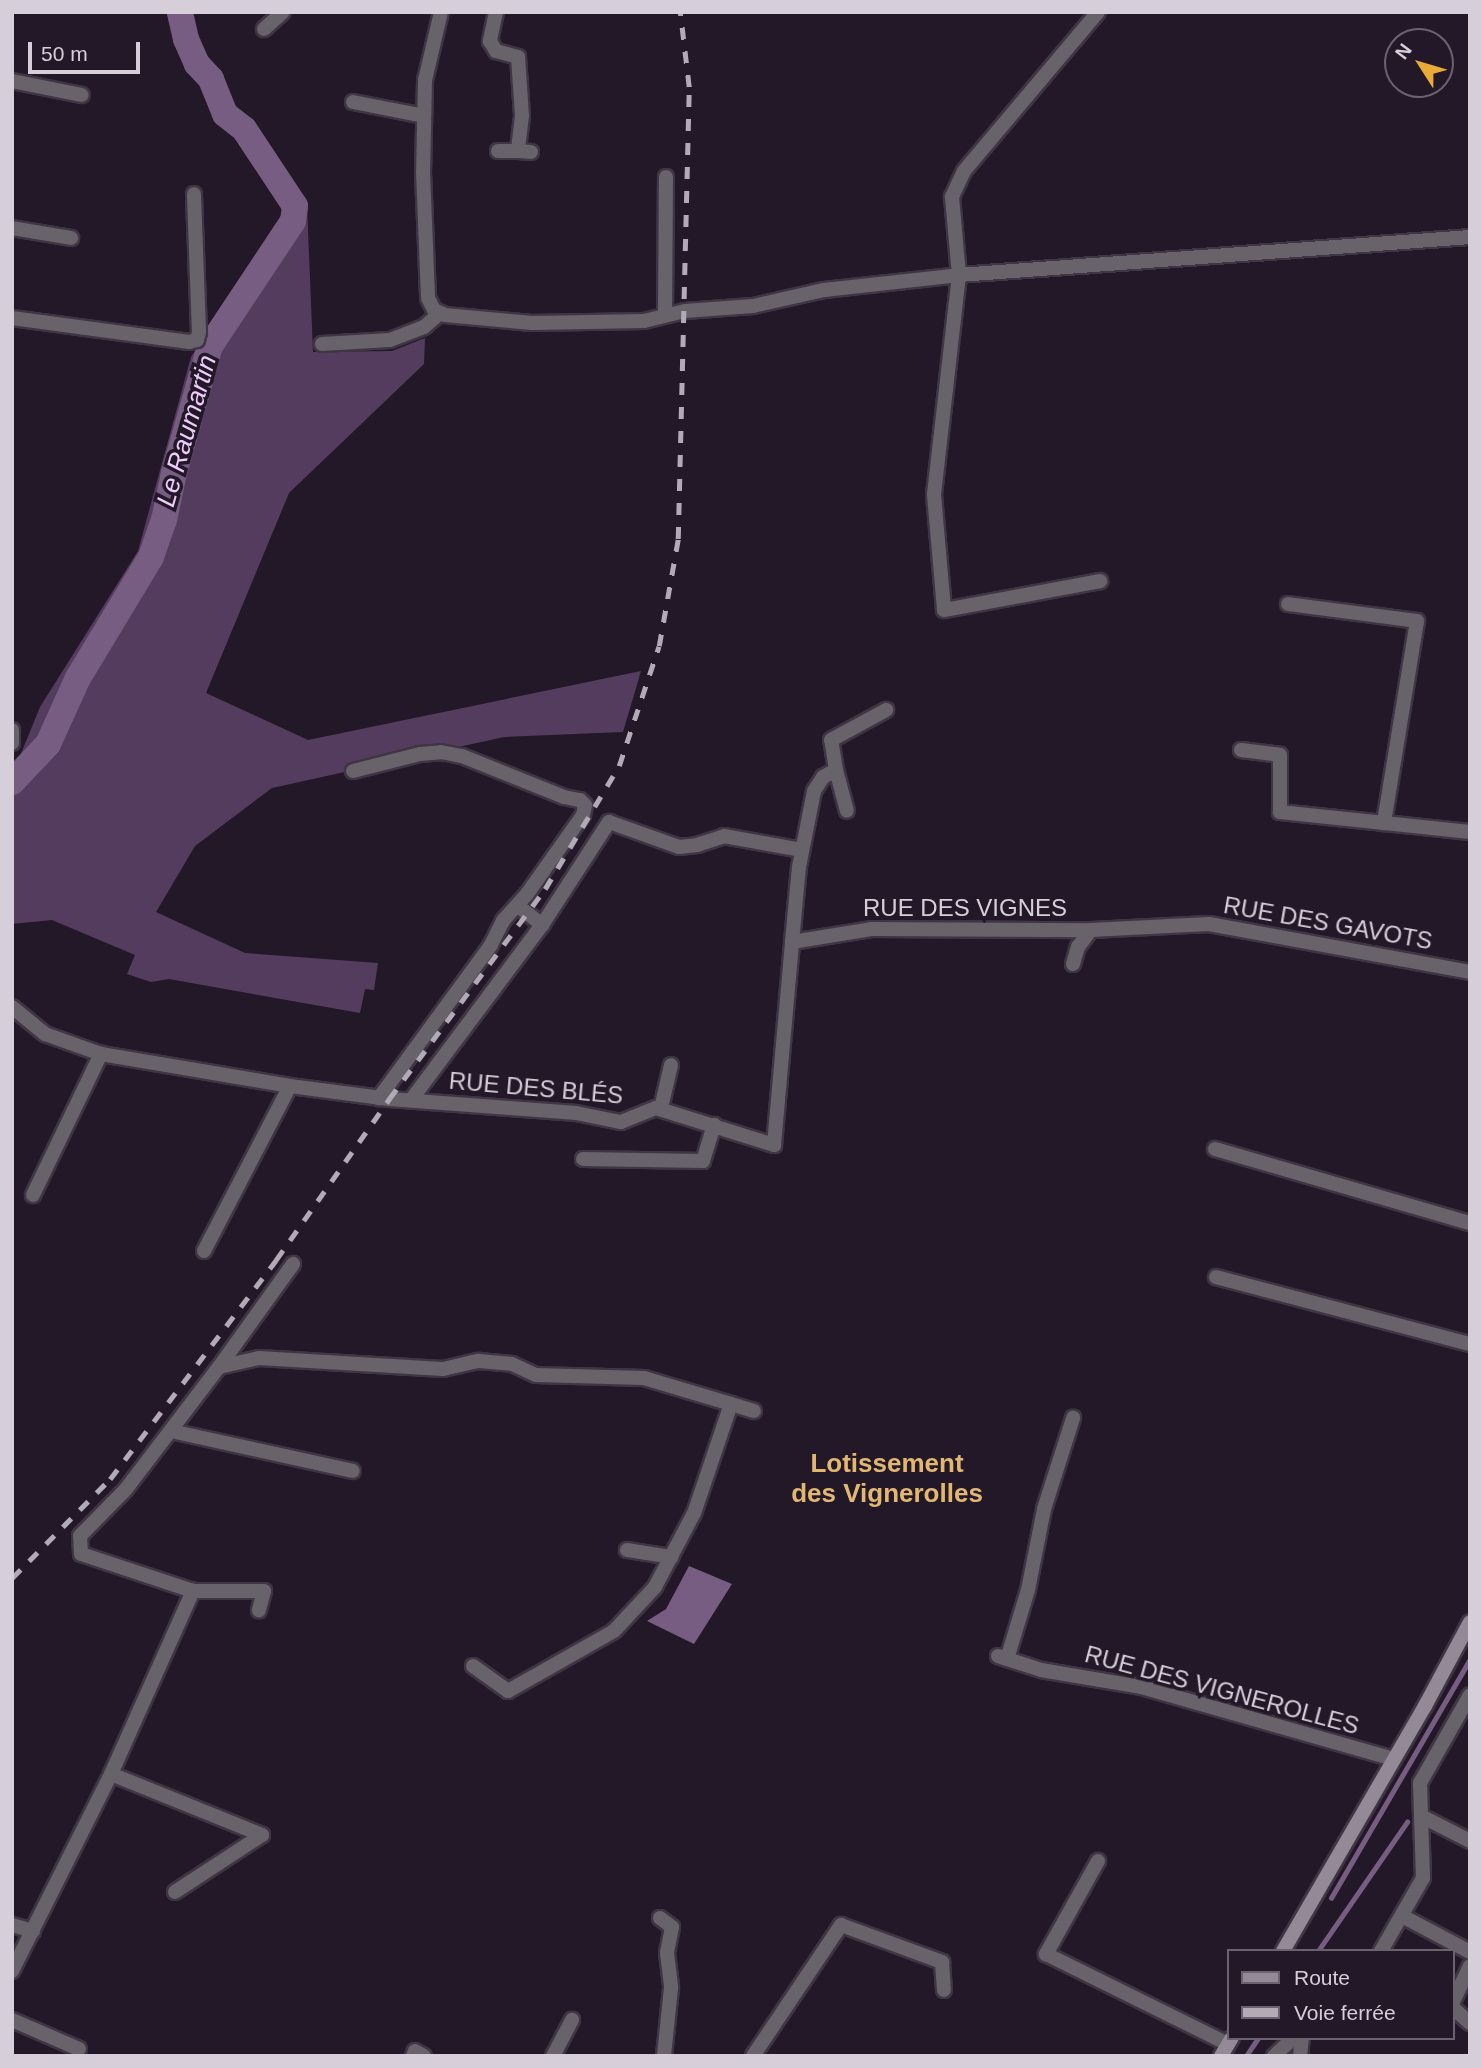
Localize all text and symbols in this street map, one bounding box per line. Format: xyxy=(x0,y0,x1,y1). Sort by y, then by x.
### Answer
scale bar xyxy=(32,28,144,72)
north arrow xyxy=(1384,28,1454,98)
text: N xyxy=(1391,39,1416,63)
text: 50 m xyxy=(41,42,88,65)
water label: Le Raumartin xyxy=(150,352,224,510)
street label: RUE DES GAVOTS xyxy=(1221,890,1435,956)
street label: RUE DES VIGNES xyxy=(863,894,1067,922)
street label: RUE DES BLÉS xyxy=(448,1066,624,1110)
district label: Lotissement des Vignerolles xyxy=(791,1448,983,1510)
street label: RUE DES VIGNEROLLES xyxy=(1082,1640,1362,1740)
legend xyxy=(1226,1949,1454,2040)
text: Route xyxy=(1294,1966,1350,1989)
text: Voie ferrée xyxy=(1294,2001,1396,2024)

